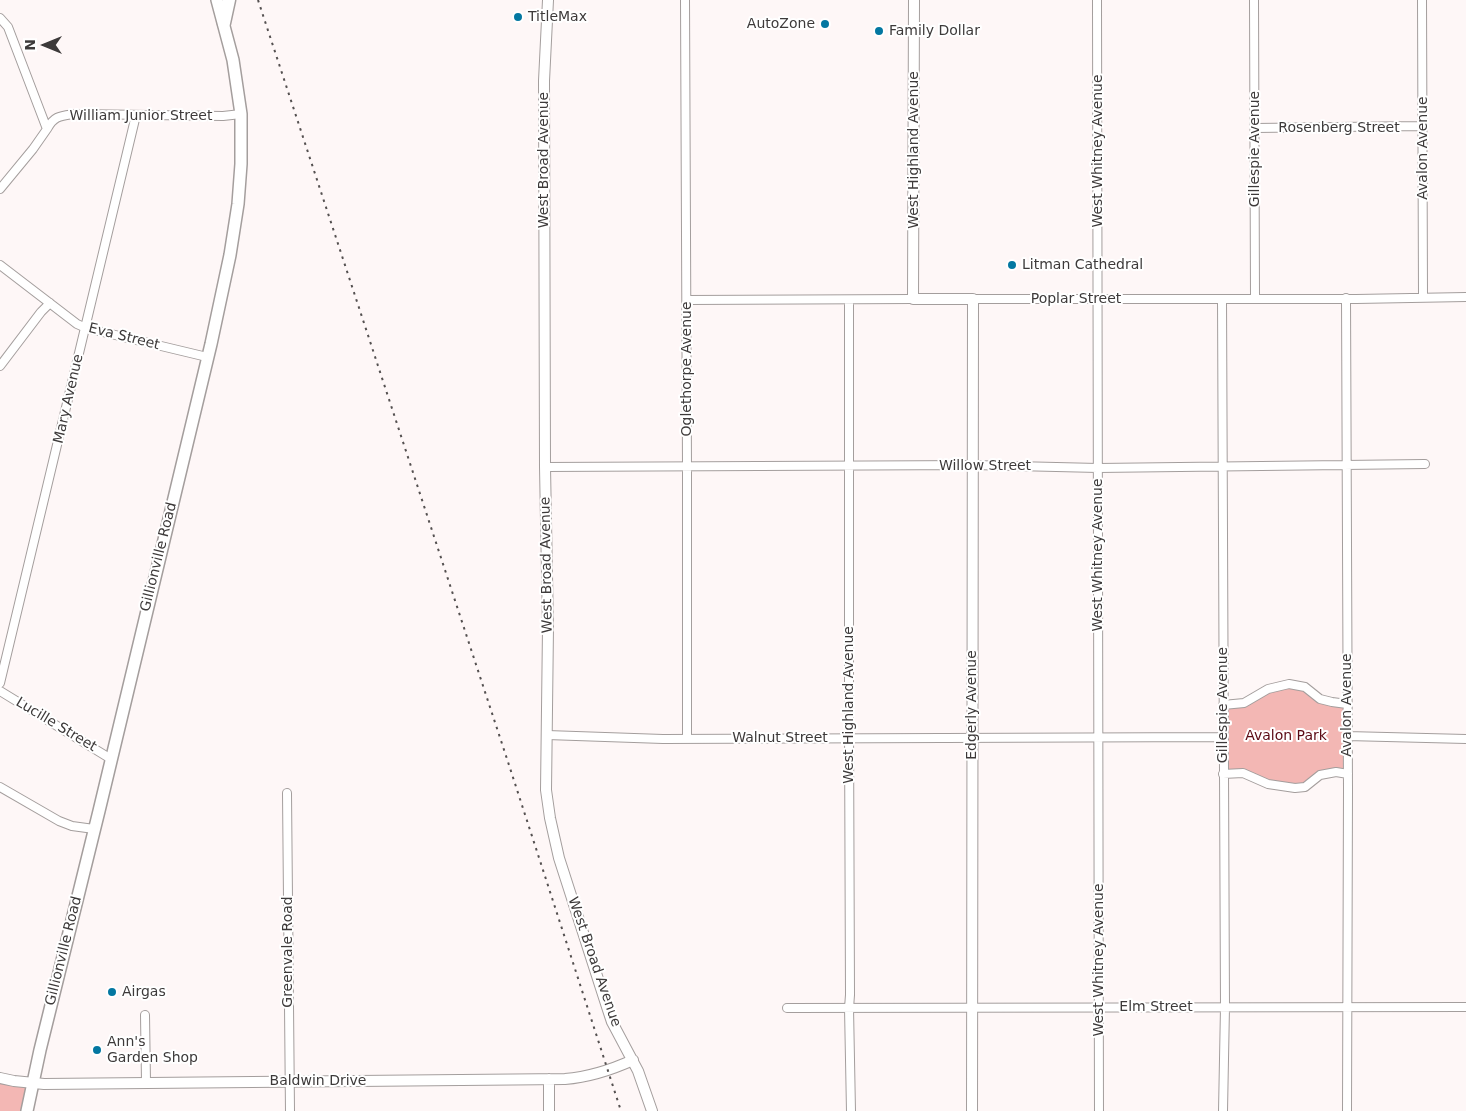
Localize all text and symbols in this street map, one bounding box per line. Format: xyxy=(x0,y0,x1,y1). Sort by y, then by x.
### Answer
place label: TitleMax xyxy=(528,9,587,25)
marker: TitleMax xyxy=(512,11,524,23)
place label: AutoZone xyxy=(747,16,815,32)
marker: AutoZone xyxy=(819,18,831,30)
north arrow xyxy=(20,20,70,70)
place label: Family Dollar xyxy=(889,23,980,39)
marker: Family Dollar xyxy=(873,25,885,37)
text: N xyxy=(22,39,38,51)
street label: West Highland Avenue xyxy=(906,71,922,229)
street label: West Whitney Avenue xyxy=(1090,74,1106,228)
street label: Gillespie Avenue xyxy=(1247,91,1263,207)
street label: West Broad Avenue xyxy=(536,92,552,228)
street label: Avalon Avenue xyxy=(1415,96,1431,200)
street label: William Junior Street xyxy=(70,108,212,124)
street label: Rosenberg Street xyxy=(1278,120,1400,136)
place label: Litman Cathedral xyxy=(1022,257,1143,273)
marker: Litman Cathedral xyxy=(1006,259,1018,271)
street label: Poplar Street xyxy=(1031,291,1121,307)
street label: Oglethorpe Avenue xyxy=(679,301,695,437)
street label: Eva Street xyxy=(87,320,161,354)
street label: Mary Avenue xyxy=(51,353,87,445)
street label: Willow Street xyxy=(939,458,1031,474)
street label: West Whitney Avenue xyxy=(1090,478,1106,632)
street label: West Broad Avenue xyxy=(537,497,557,633)
street label: Gillionville Road xyxy=(137,501,181,613)
street label: West Highland Avenue xyxy=(841,626,857,784)
street label: Gillespie Avenue xyxy=(1215,647,1231,763)
street label: Edgerly Avenue xyxy=(964,650,980,760)
street label: Avalon Avenue xyxy=(1339,653,1355,757)
street label: Lucille Street xyxy=(13,694,99,756)
park label: Avalon Park xyxy=(1245,728,1327,744)
street label: Walnut Street xyxy=(732,730,828,746)
street label: West Whitney Avenue xyxy=(1091,883,1107,1037)
street label: Gillionville Road xyxy=(42,895,86,1007)
street label: West Broad Avenue xyxy=(564,895,624,1029)
street label: Greenvale Road xyxy=(280,896,296,1008)
place label: Airgas xyxy=(122,984,166,1000)
marker: Airgas xyxy=(106,986,118,998)
street label: Elm Street xyxy=(1119,999,1193,1015)
place label: Ann's Garden Shop xyxy=(107,1034,198,1066)
marker: Ann's Garden Shop xyxy=(91,1044,103,1056)
street label: Baldwin Drive xyxy=(270,1073,366,1089)

